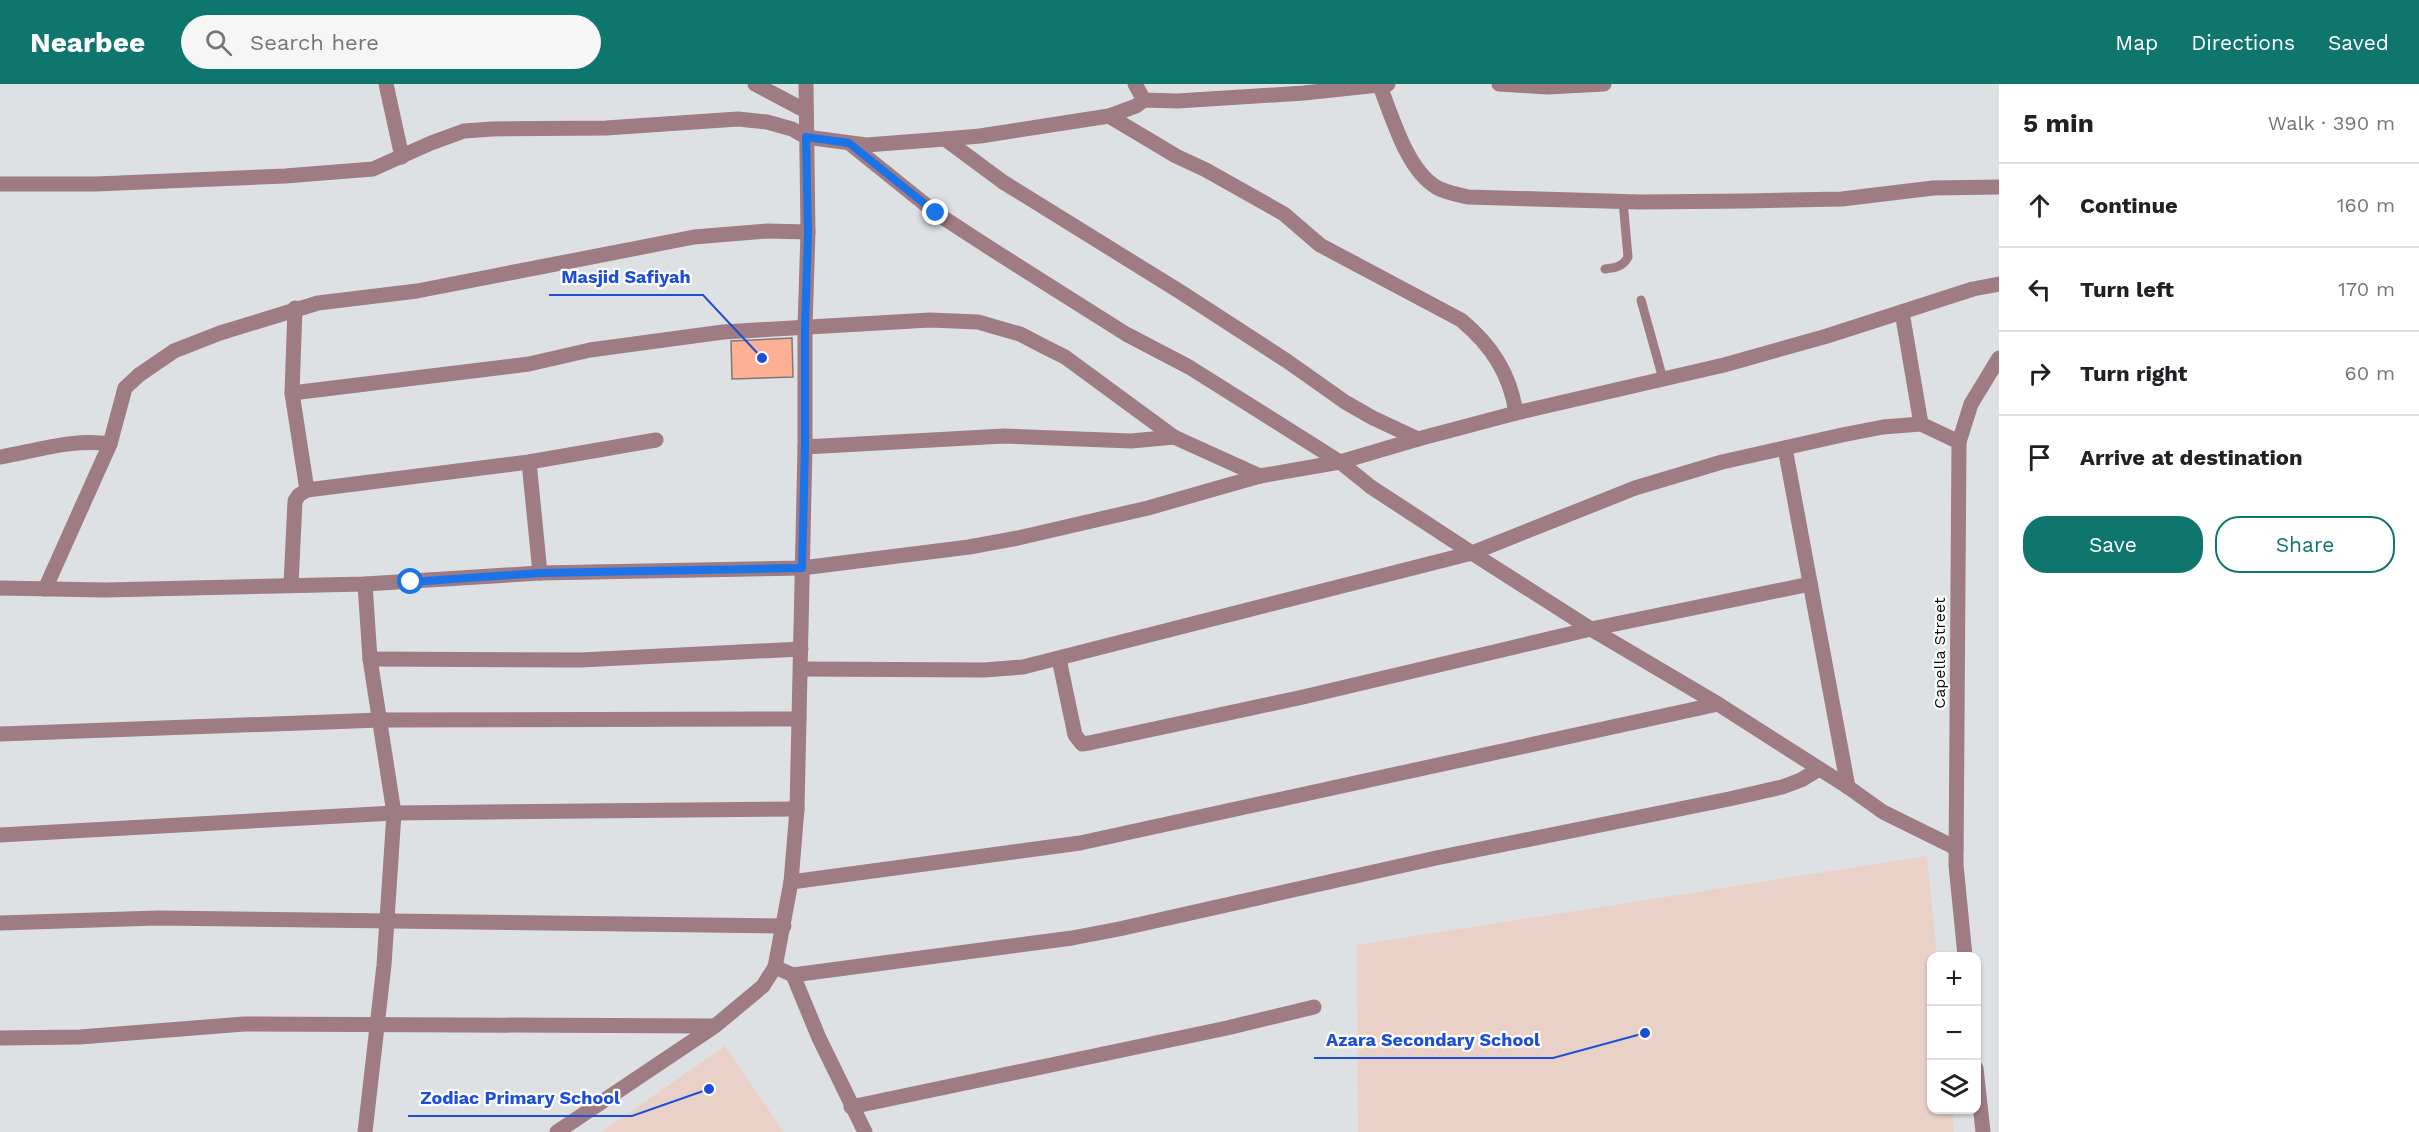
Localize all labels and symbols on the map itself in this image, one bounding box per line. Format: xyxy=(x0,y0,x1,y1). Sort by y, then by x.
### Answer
route end xyxy=(922,199,948,225)
callout: Masjid Safiyah xyxy=(549,259,703,295)
text: Masjid Safiyah xyxy=(561,266,691,287)
route start xyxy=(397,568,423,594)
street label: Capella Street xyxy=(1930,597,1949,709)
callout: Azara Secondary School xyxy=(1314,1022,1553,1058)
text: Azara Secondary School xyxy=(1326,1029,1540,1050)
callout: Zodiac Primary School xyxy=(408,1080,632,1116)
text: Zodiac Primary School xyxy=(420,1087,620,1108)

